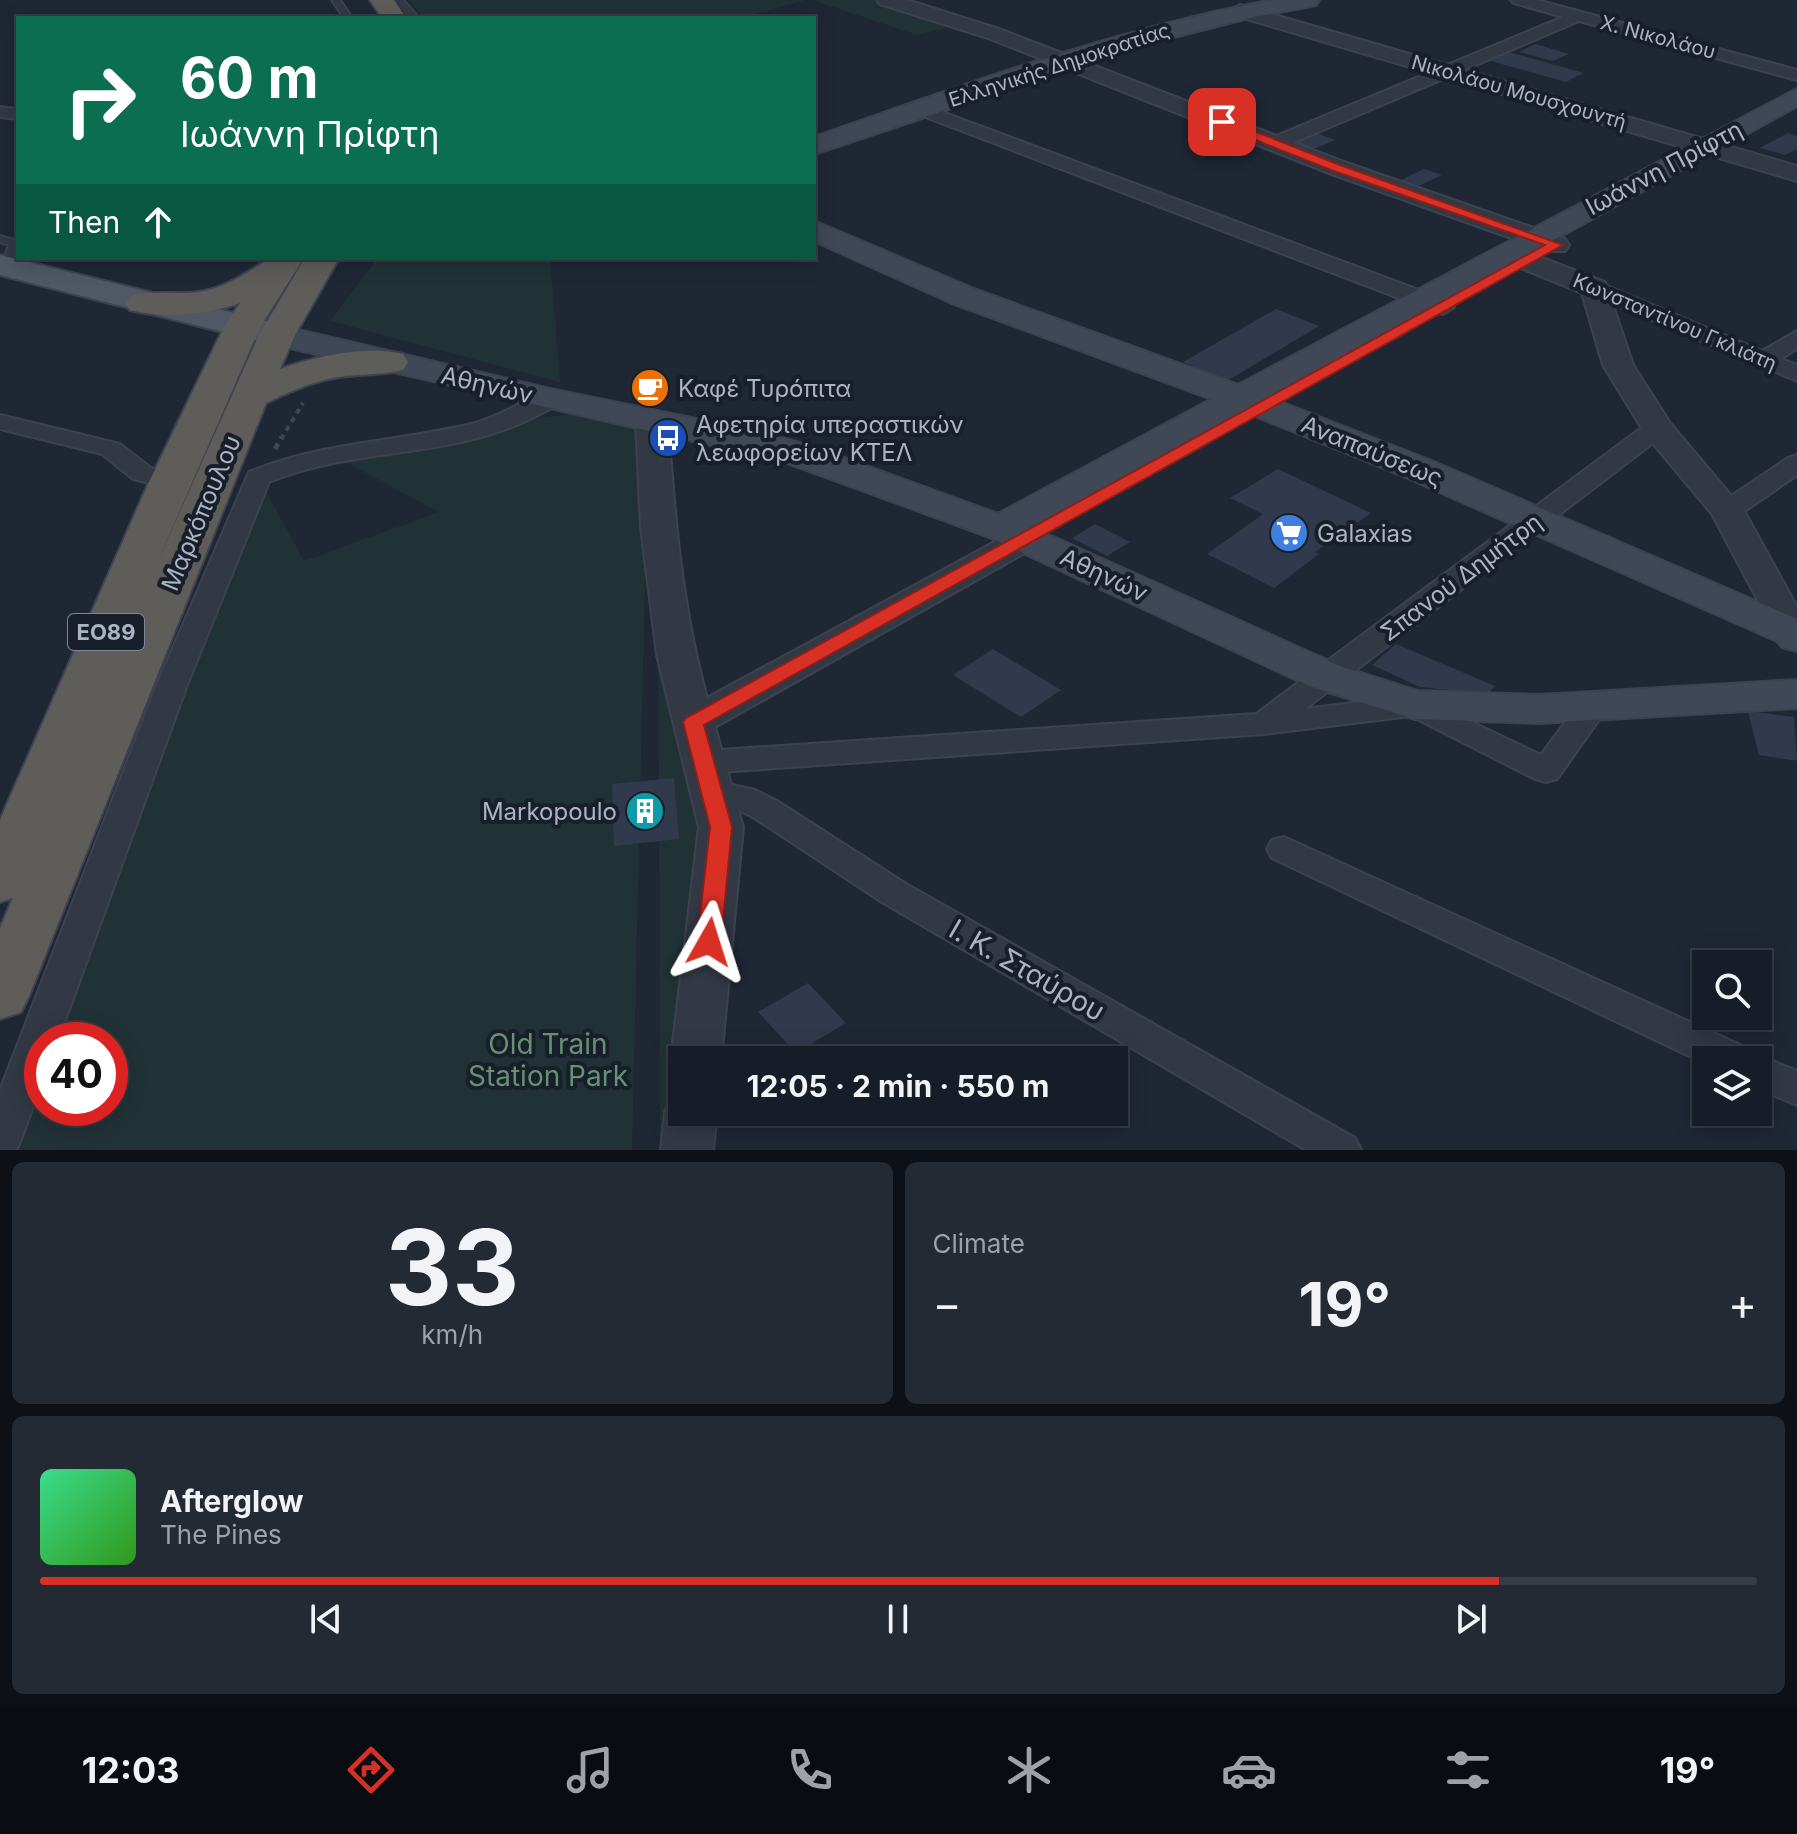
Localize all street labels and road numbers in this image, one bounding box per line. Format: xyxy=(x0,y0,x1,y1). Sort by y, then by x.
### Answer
street label: Χ. Νικολάου xyxy=(1598,10,1718,64)
street label: Ελληνικής Δημοκρατίας xyxy=(946,18,1172,112)
street label: Νικολάου Μουσχουντή xyxy=(1409,50,1629,134)
street label: Ιωάννη Πρίφτη xyxy=(1581,115,1747,221)
street label: Κωνσταντίνου Γκλιάτη xyxy=(1570,268,1780,376)
street label: Αθηνών xyxy=(438,360,536,410)
street label: Αναπαύσεως xyxy=(1297,410,1447,492)
street label: Μαρκόπουλου xyxy=(155,431,247,595)
street label: Σπανού Δημήτρη xyxy=(1375,507,1547,647)
street label: Αθηνών xyxy=(1056,542,1152,608)
road number: ΕΟ89 xyxy=(68,614,144,650)
street label: Ι. Κ. Σταύρου xyxy=(943,912,1111,1028)

